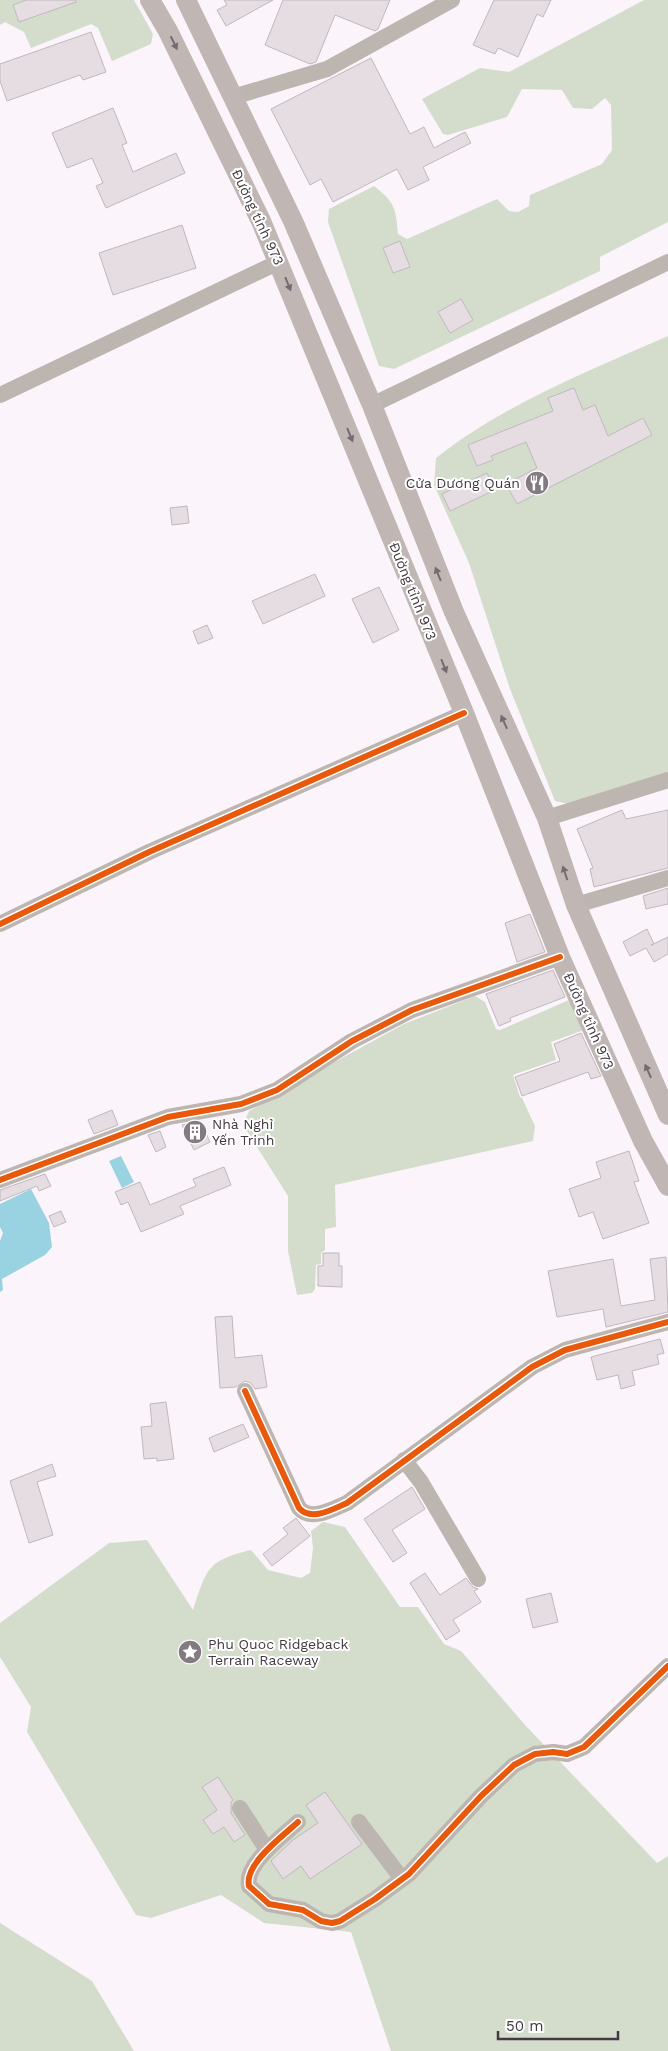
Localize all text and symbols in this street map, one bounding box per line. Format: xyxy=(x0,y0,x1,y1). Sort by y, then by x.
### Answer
one-way arrow xyxy=(170,35,178,50)
street label: Đường tỉnh 973 xyxy=(229,166,287,268)
one-way arrow xyxy=(284,277,292,292)
one-way arrow xyxy=(346,428,354,442)
restaurant icon: Cửa Dương Quán xyxy=(524,470,550,496)
place label: Cửa Dương Quán xyxy=(406,475,520,491)
street label: Đường tỉnh 973 xyxy=(386,540,440,642)
one-way arrow xyxy=(434,566,442,581)
one-way arrow xyxy=(440,659,448,674)
one-way arrow xyxy=(499,715,507,729)
one-way arrow xyxy=(561,865,568,880)
street label: Đường tỉnh 973 xyxy=(561,970,617,1072)
one-way arrow xyxy=(644,1064,652,1078)
place label: Nhà Nghỉ Yến Trinh xyxy=(212,1116,274,1148)
building icon: Nhà Nghỉ Yến Trinh xyxy=(182,1119,208,1145)
place label: Phu Quoc Ridgeback Terrain Raceway xyxy=(208,1636,349,1668)
place icon: Phu Quoc Ridgeback Terrain Raceway xyxy=(177,1639,203,1665)
scale bar xyxy=(498,2008,618,2040)
text: 50 m xyxy=(506,2017,543,2035)

